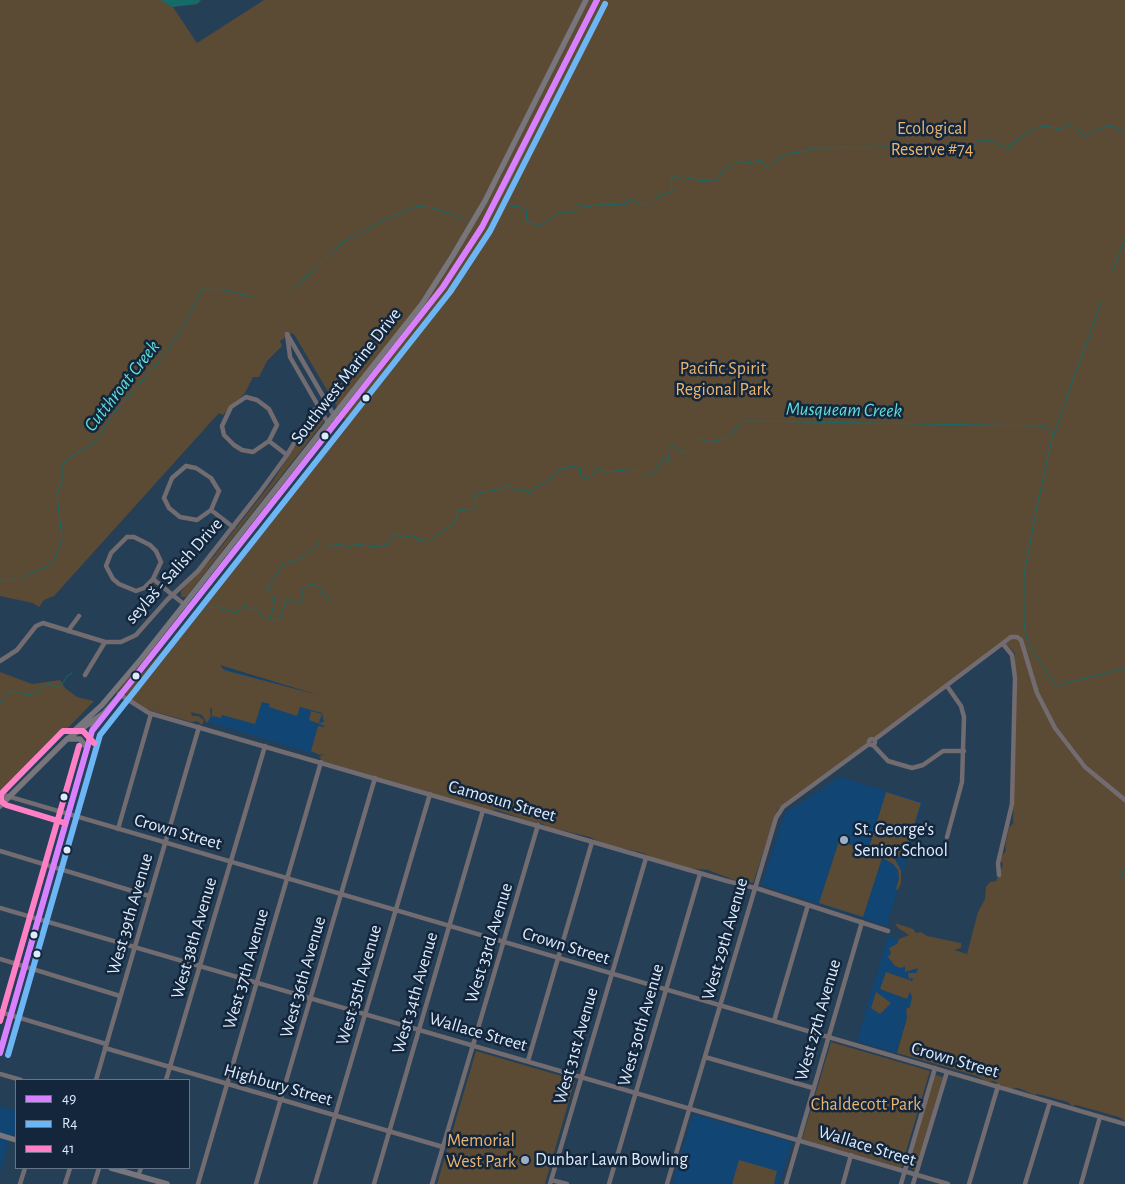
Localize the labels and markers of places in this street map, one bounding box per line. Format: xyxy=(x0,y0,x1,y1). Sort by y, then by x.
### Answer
unlabelled marker xyxy=(361,393,371,403)
unlabelled marker xyxy=(320,431,330,441)
unlabelled marker xyxy=(131,671,141,681)
unlabelled marker xyxy=(59,792,69,802)
place label: St. George's Senior School xyxy=(854,819,948,862)
marker: St. George's Senior School xyxy=(838,834,850,846)
unlabelled marker xyxy=(62,845,72,855)
unlabelled marker xyxy=(29,930,39,940)
unlabelled marker xyxy=(32,949,42,959)
place label: Dunbar Lawn Bowling xyxy=(535,1149,688,1171)
marker: Dunbar Lawn Bowling xyxy=(519,1154,531,1166)

